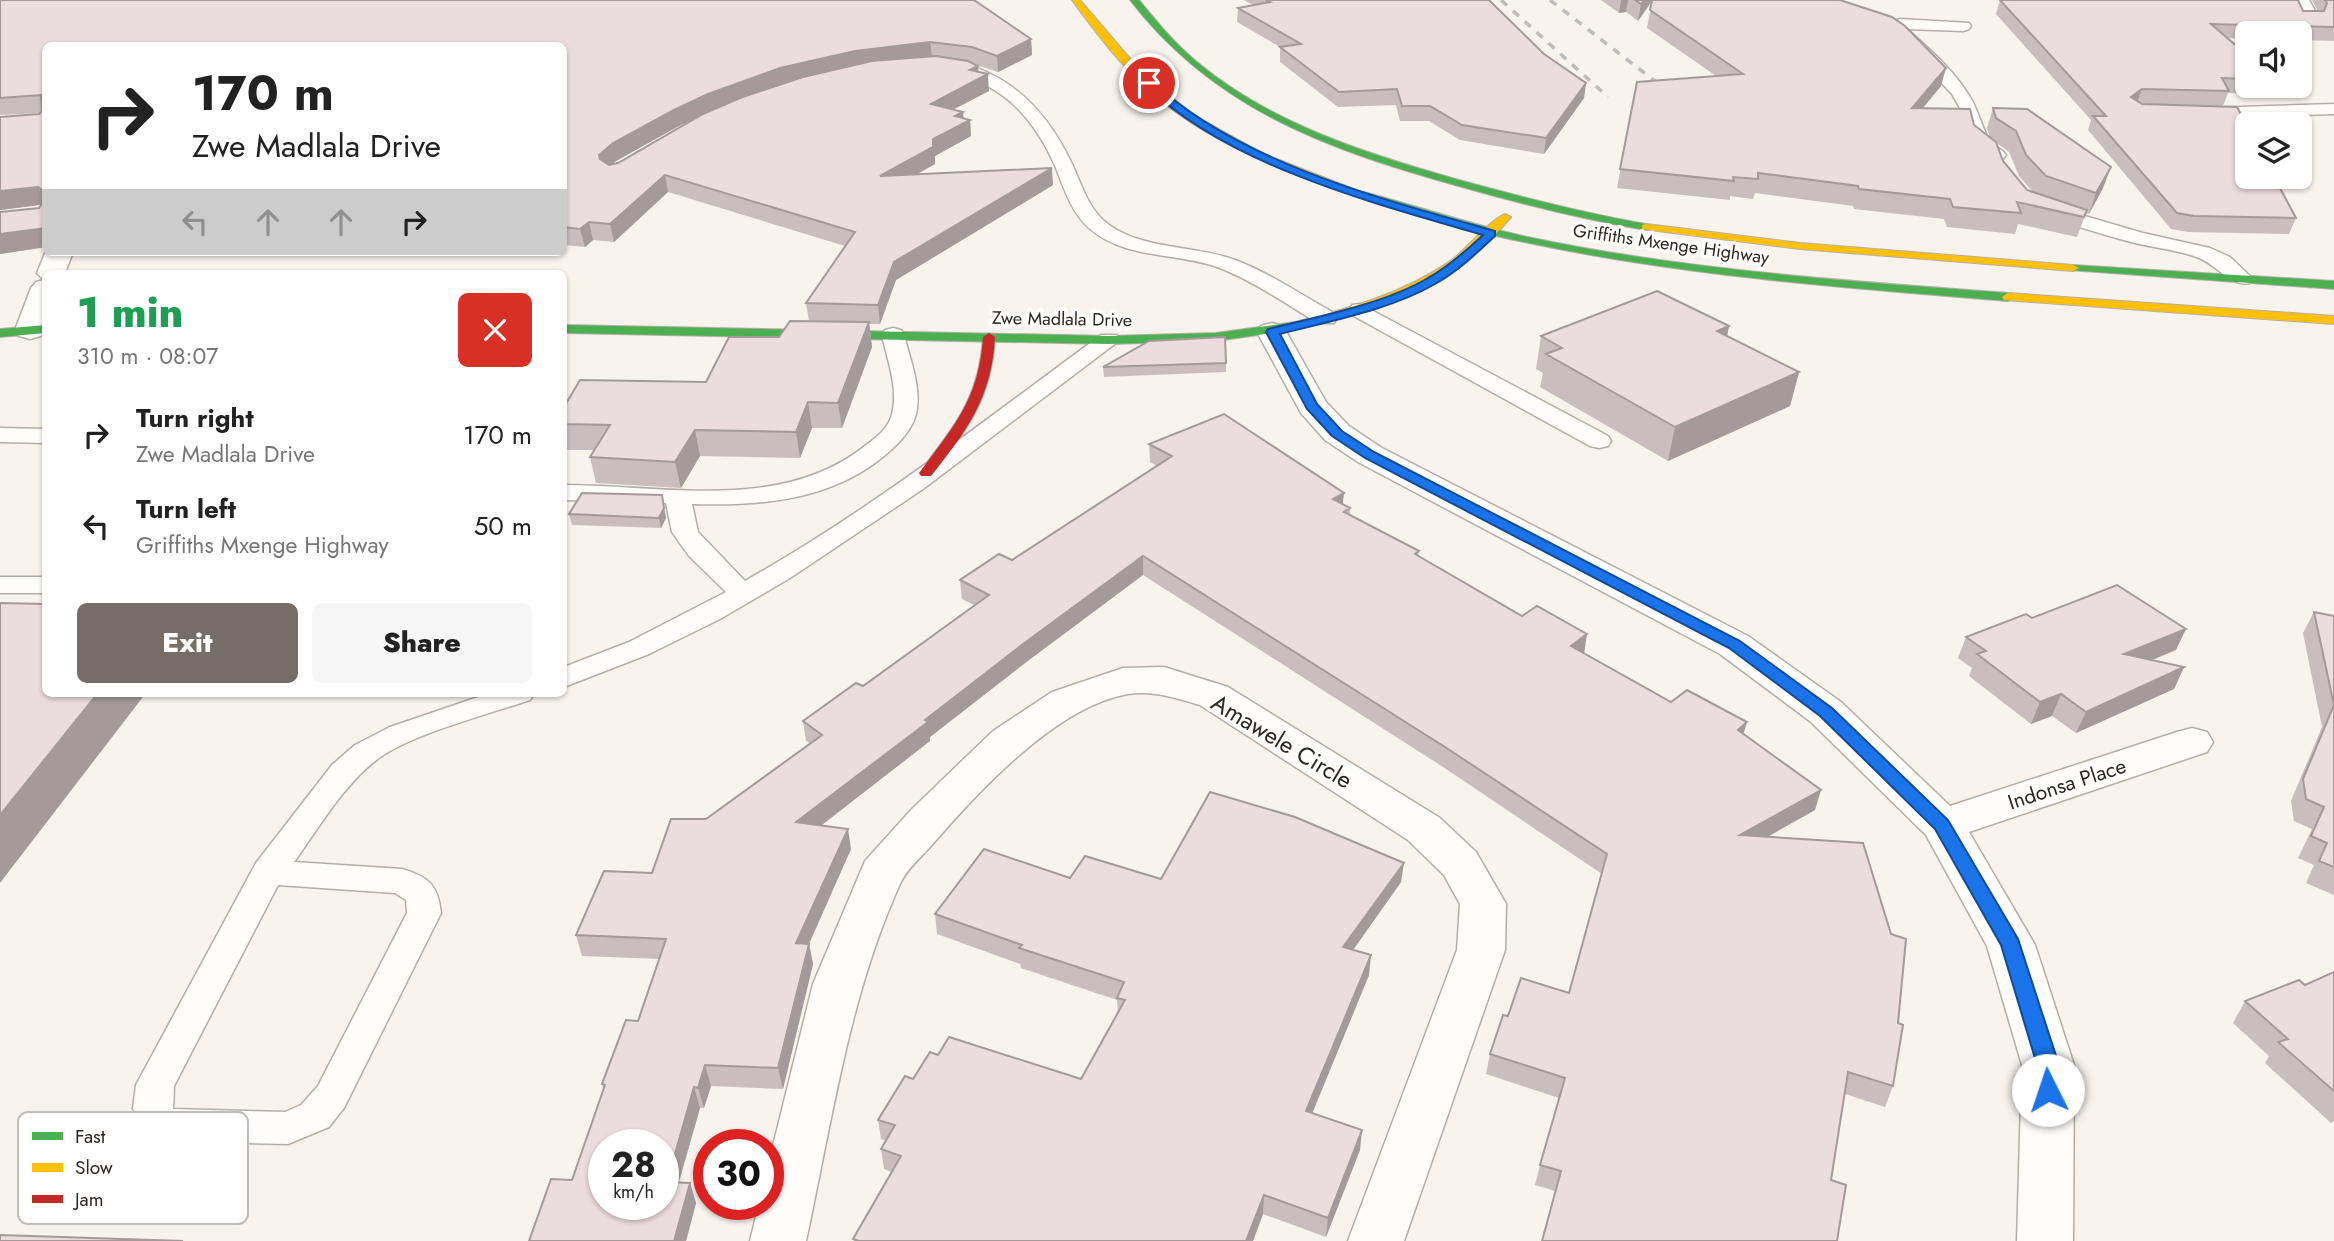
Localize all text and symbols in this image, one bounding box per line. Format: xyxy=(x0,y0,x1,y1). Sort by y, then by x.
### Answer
map controls xyxy=(2235,21,2312,189)
button: sound xyxy=(2235,21,2312,98)
pin xyxy=(1119,53,1179,113)
text: 170 m xyxy=(192,58,334,128)
icon: arrive xyxy=(1130,64,1168,102)
icon: right xyxy=(77,70,168,161)
button: layers xyxy=(2235,112,2312,189)
text: Zwe Madlala Drive xyxy=(192,123,441,169)
icon: left xyxy=(176,203,214,241)
icon: ahead xyxy=(249,203,287,241)
icon: ahead xyxy=(322,203,360,241)
icon: right xyxy=(395,203,433,241)
street label: Griffiths Mxenge Highway xyxy=(1571,217,1771,271)
text: 1 min xyxy=(77,282,183,343)
button: close xyxy=(458,293,532,367)
street label: Zwe Madlala Drive xyxy=(992,305,1132,333)
text: 310 m · 08:07 xyxy=(77,339,218,373)
text: Turn right xyxy=(136,399,254,437)
icon: right xyxy=(77,416,115,454)
text: 170 m xyxy=(463,416,532,454)
text: Zwe Madlala Drive xyxy=(136,437,315,471)
text: Turn left xyxy=(136,490,236,528)
icon: left xyxy=(77,507,115,545)
text: 50 m xyxy=(474,507,532,545)
text: Griffiths Mxenge Highway xyxy=(136,528,389,562)
button: Exit xyxy=(77,603,298,683)
button: Share xyxy=(312,603,532,683)
street label: Amawele Circle xyxy=(1205,685,1359,797)
street label: Indonsa Place xyxy=(2004,751,2130,817)
position arrow xyxy=(2011,1053,2085,1127)
legend xyxy=(18,1112,248,1224)
text: Fast xyxy=(75,1123,106,1150)
speed limit sign: 30 xyxy=(693,1129,784,1220)
text: 28 xyxy=(611,1140,656,1190)
text: Slow xyxy=(75,1154,113,1181)
text: km/h xyxy=(613,1179,654,1205)
text: Jam xyxy=(72,1186,104,1213)

